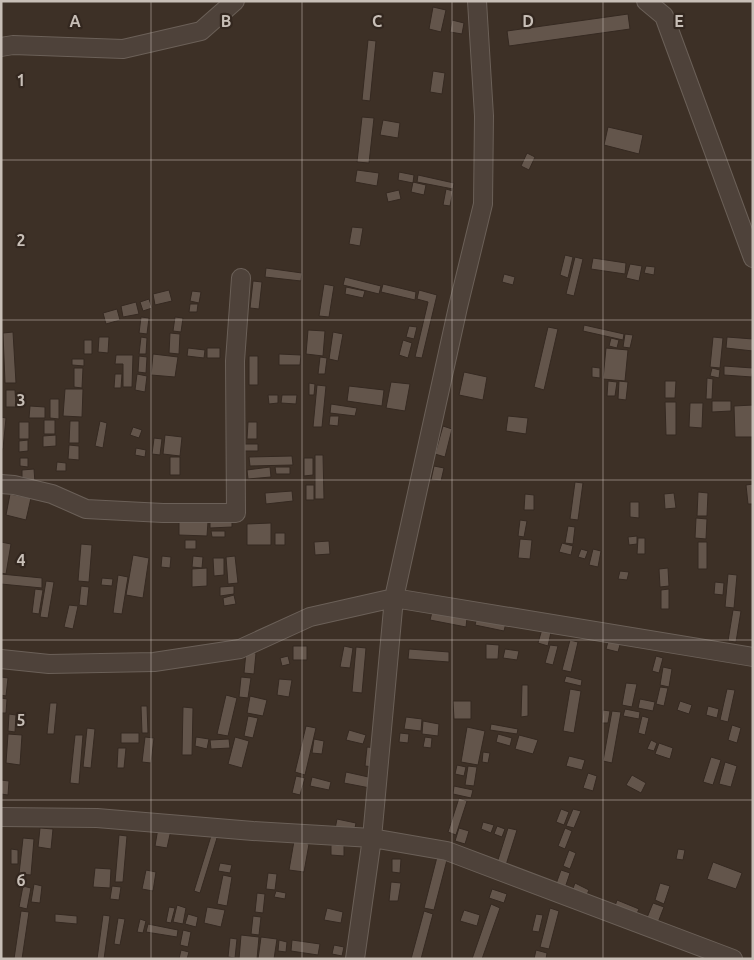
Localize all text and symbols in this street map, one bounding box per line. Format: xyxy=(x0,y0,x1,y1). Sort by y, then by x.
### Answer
text: A xyxy=(69,12,81,30)
text: B xyxy=(221,12,231,30)
text: C xyxy=(372,12,382,30)
text: D xyxy=(522,12,534,30)
text: E xyxy=(674,12,684,30)
text: 1 xyxy=(16,71,26,89)
text: 2 xyxy=(16,231,26,249)
text: 3 xyxy=(16,391,26,409)
text: 4 xyxy=(16,551,26,569)
text: 5 xyxy=(16,711,26,729)
text: 6 xyxy=(16,871,26,889)

